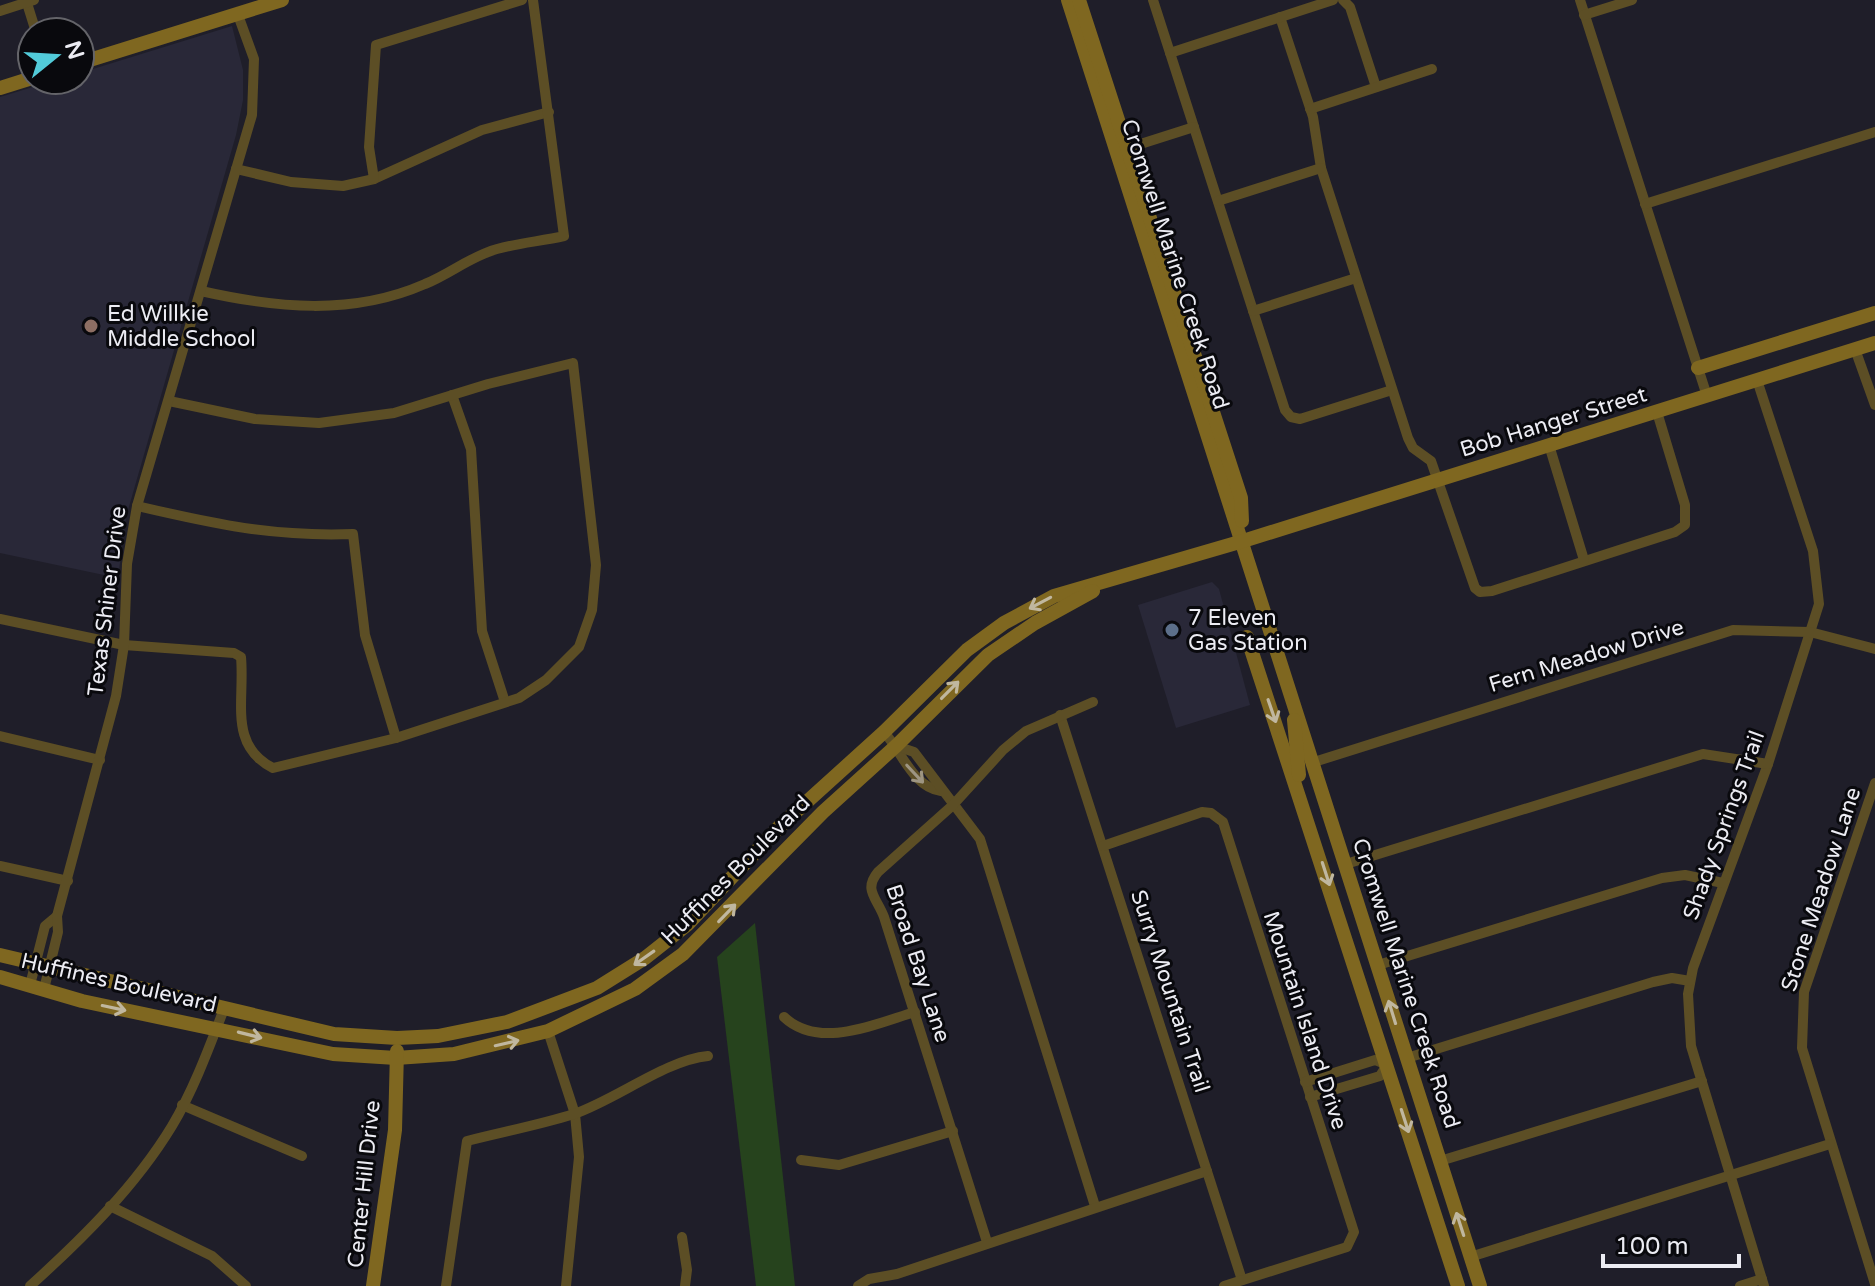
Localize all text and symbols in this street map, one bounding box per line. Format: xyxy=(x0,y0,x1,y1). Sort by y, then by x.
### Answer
north arrow xyxy=(16,16,96,96)
text: N xyxy=(59,38,89,63)
street label: Cromwell Marine Creek Road xyxy=(1116,116,1234,413)
place label: Ed Willkie Middle School xyxy=(107,301,256,352)
marker: Ed Willkie Middle School xyxy=(82,317,100,335)
street label: Bob Hanger Street xyxy=(1457,381,1650,463)
street label: Texas Shiner Drive xyxy=(82,505,132,698)
one-way arrow xyxy=(1029,596,1053,612)
place label: 7 Eleven Gas Station xyxy=(1188,605,1308,656)
street label: Fern Meadow Drive xyxy=(1486,614,1687,698)
marker: 7 Eleven Gas Station xyxy=(1163,621,1181,639)
one-way arrow xyxy=(940,681,959,700)
one-way arrow xyxy=(1266,698,1280,723)
street label: Shady Springs Trail xyxy=(1678,727,1770,923)
one-way arrow xyxy=(905,763,923,783)
street label: Stone Meadow Lane xyxy=(1776,784,1866,995)
street label: Huffines Boulevard xyxy=(656,790,816,950)
street label: Cromwell Marine Creek Road xyxy=(1347,835,1465,1132)
one-way arrow xyxy=(1319,861,1334,886)
street label: Broad Bay Lane xyxy=(880,881,956,1045)
street label: Surry Mountain Trail xyxy=(1125,887,1215,1096)
one-way arrow xyxy=(717,904,736,923)
street label: Mountain Island Drive xyxy=(1257,908,1353,1133)
street label: Huffines Boulevard xyxy=(18,948,219,1018)
one-way arrow xyxy=(634,949,655,966)
one-way arrow xyxy=(1384,999,1399,1024)
one-way arrow xyxy=(101,1001,127,1016)
one-way arrow xyxy=(237,1029,262,1044)
one-way arrow xyxy=(493,1035,519,1050)
street label: Center Hill Drive xyxy=(342,1099,386,1269)
one-way arrow xyxy=(1399,1109,1414,1134)
one-way arrow xyxy=(1452,1211,1467,1237)
scale bar xyxy=(1603,1218,1739,1268)
text: 100 m xyxy=(1615,1232,1689,1261)

